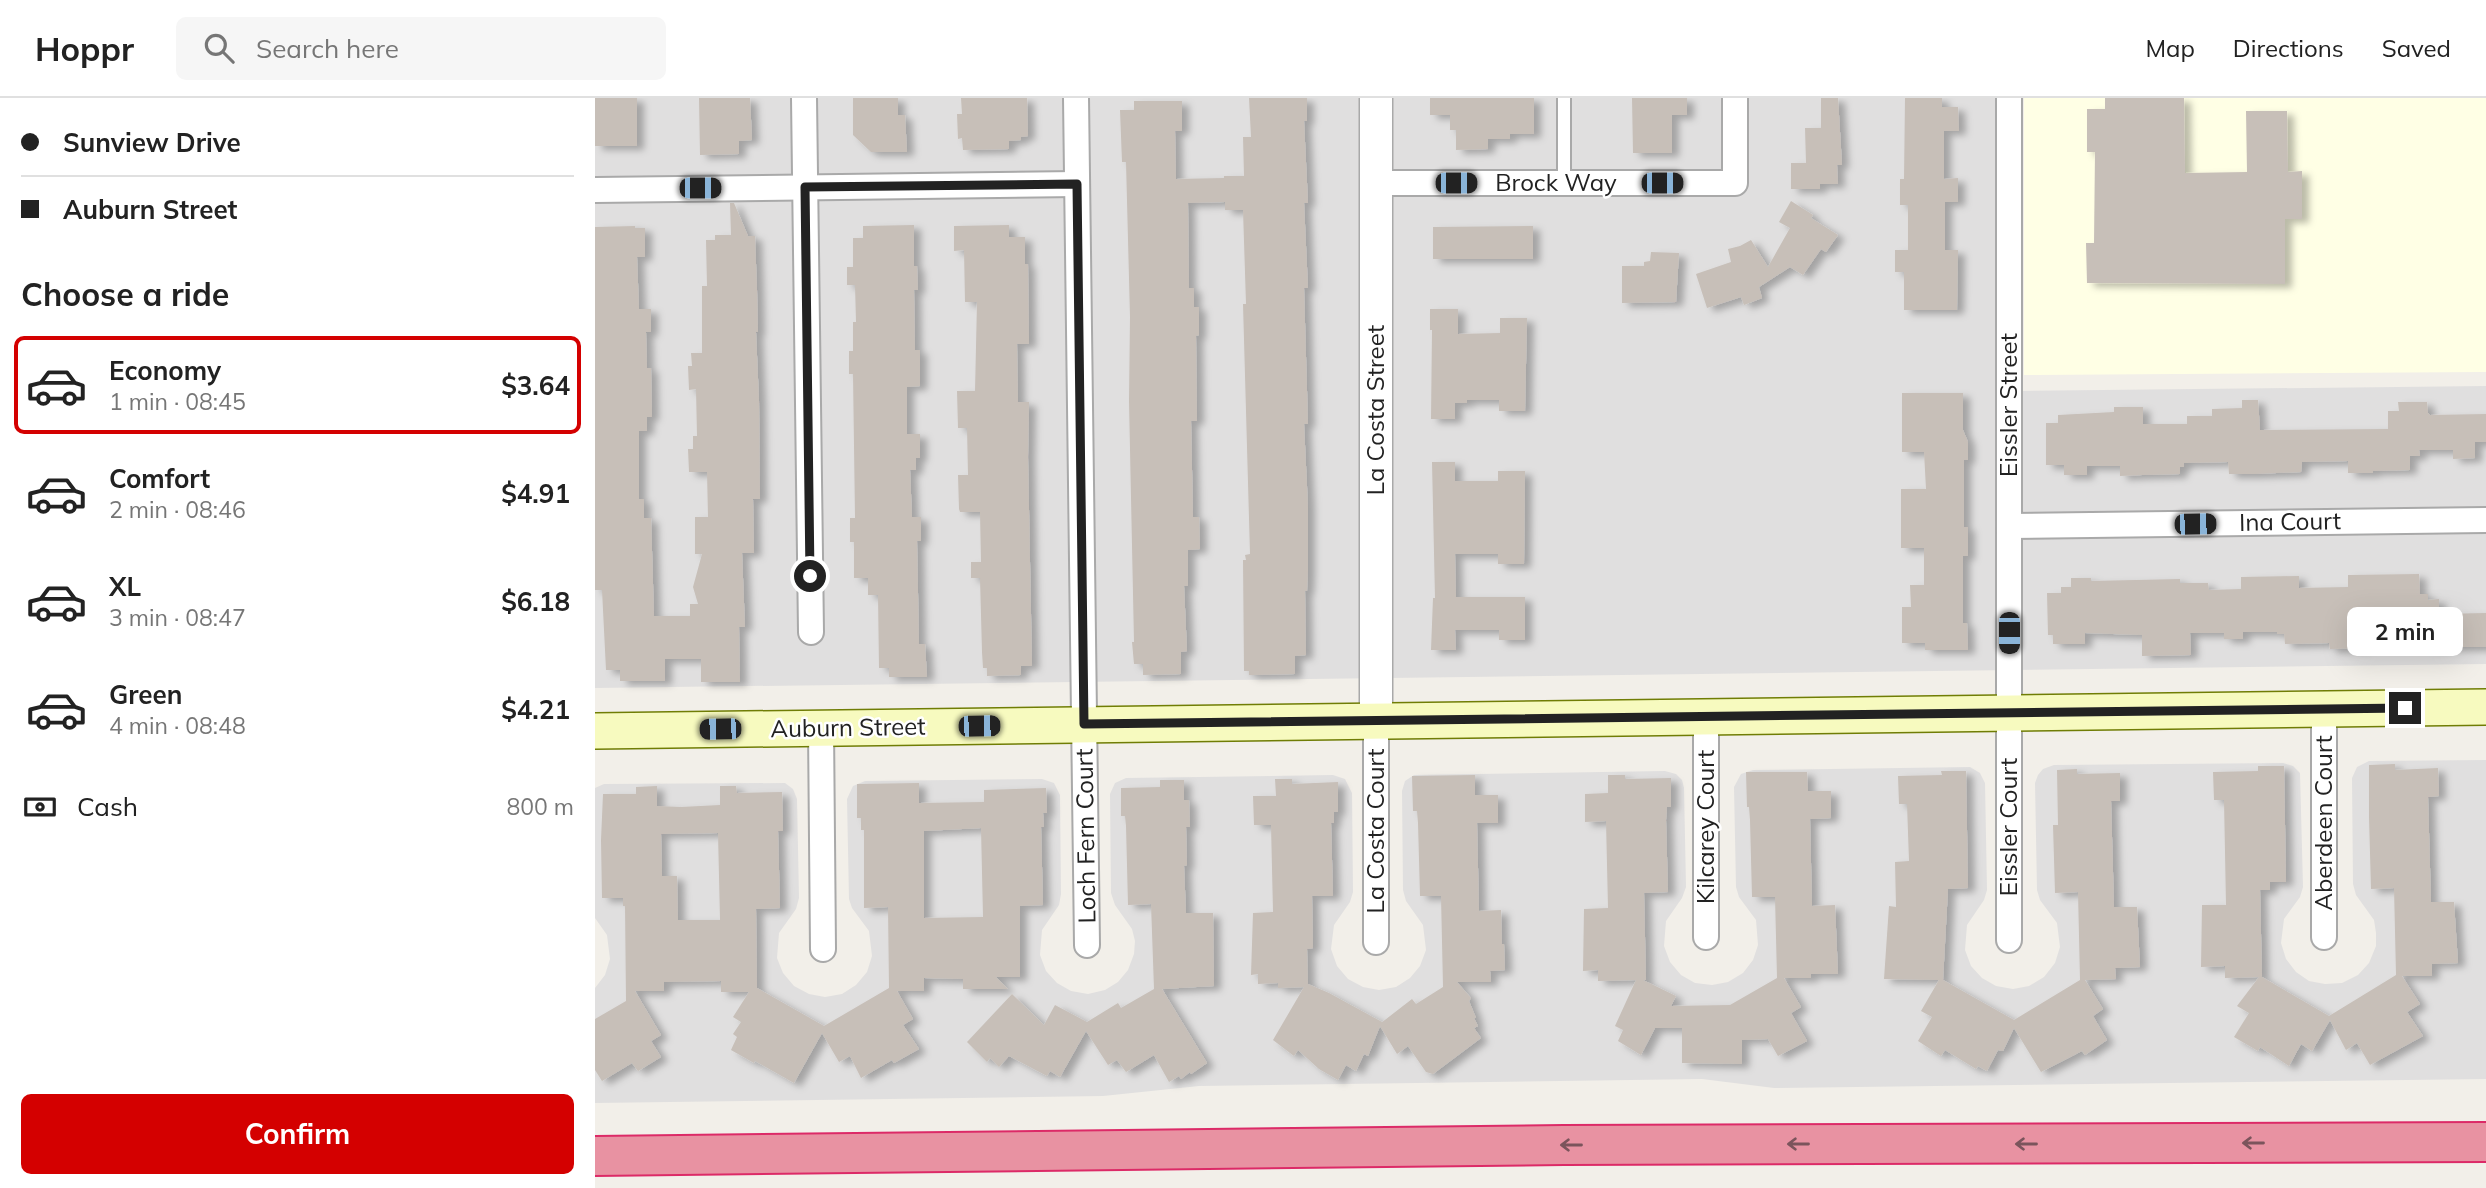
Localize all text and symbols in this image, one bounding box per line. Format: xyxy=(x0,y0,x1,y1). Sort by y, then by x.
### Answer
search box xyxy=(176,17,666,80)
text: Hoppr xyxy=(35,28,134,69)
icon: search xyxy=(200,29,238,67)
text: Search here xyxy=(256,32,399,65)
text: Map xyxy=(2145,33,2195,63)
text: Directions xyxy=(2233,33,2344,63)
text: Saved xyxy=(2382,33,2451,63)
text: Sunview Drive xyxy=(63,126,241,159)
street label: Brock Way xyxy=(1495,167,1617,197)
car xyxy=(1436,173,1478,194)
car xyxy=(1642,173,1684,194)
car xyxy=(680,178,722,199)
text: Auburn Street xyxy=(63,193,237,226)
text: Choose a ride xyxy=(21,274,229,314)
street label: La Costa Street xyxy=(1360,325,1390,495)
street label: Eissler Street xyxy=(1993,333,2023,477)
icon: car xyxy=(25,354,88,417)
text: Economy xyxy=(109,354,221,387)
text: $3.64 xyxy=(501,369,570,402)
text: 1 min · 08:45 xyxy=(109,387,246,416)
icon: car xyxy=(25,462,88,525)
text: Comfort xyxy=(109,462,210,495)
text: $4.91 xyxy=(501,477,570,510)
text: 2 min · 08:46 xyxy=(109,495,246,524)
street label: Ina Court xyxy=(2239,505,2341,537)
car xyxy=(2174,513,2217,535)
route start xyxy=(794,560,826,592)
icon: car xyxy=(25,570,88,633)
text: XL xyxy=(109,570,141,603)
text: $6.18 xyxy=(501,585,570,618)
text: 3 min · 08:47 xyxy=(109,603,246,632)
callout: 2 min xyxy=(2347,606,2463,656)
car xyxy=(1999,612,2020,654)
text: 2 min xyxy=(2375,617,2435,646)
icon: car xyxy=(25,678,88,741)
text: Green xyxy=(109,678,182,711)
route end xyxy=(2389,692,2421,724)
text: $4.21 xyxy=(501,693,570,726)
text: 4 min · 08:48 xyxy=(109,711,246,740)
street label: Auburn Street xyxy=(770,711,926,743)
car xyxy=(958,715,1001,737)
car xyxy=(699,718,742,740)
street label: Aberdeen Court xyxy=(2308,735,2338,911)
street label: Loch Fern Court xyxy=(1068,748,1102,924)
street label: La Costa Court xyxy=(1360,749,1390,913)
street label: Kilcarey Court xyxy=(1690,750,1720,904)
street label: Eissler Court xyxy=(1993,758,2023,896)
icon: cash xyxy=(21,788,59,826)
text: Cash xyxy=(77,790,138,823)
text: 800 m xyxy=(506,792,574,821)
button: Confirm xyxy=(21,1094,574,1174)
one-way arrow xyxy=(2242,1136,2265,1150)
one-way arrow xyxy=(1787,1137,1810,1151)
one-way arrow xyxy=(2015,1137,2038,1150)
one-way arrow xyxy=(1560,1138,1583,1152)

